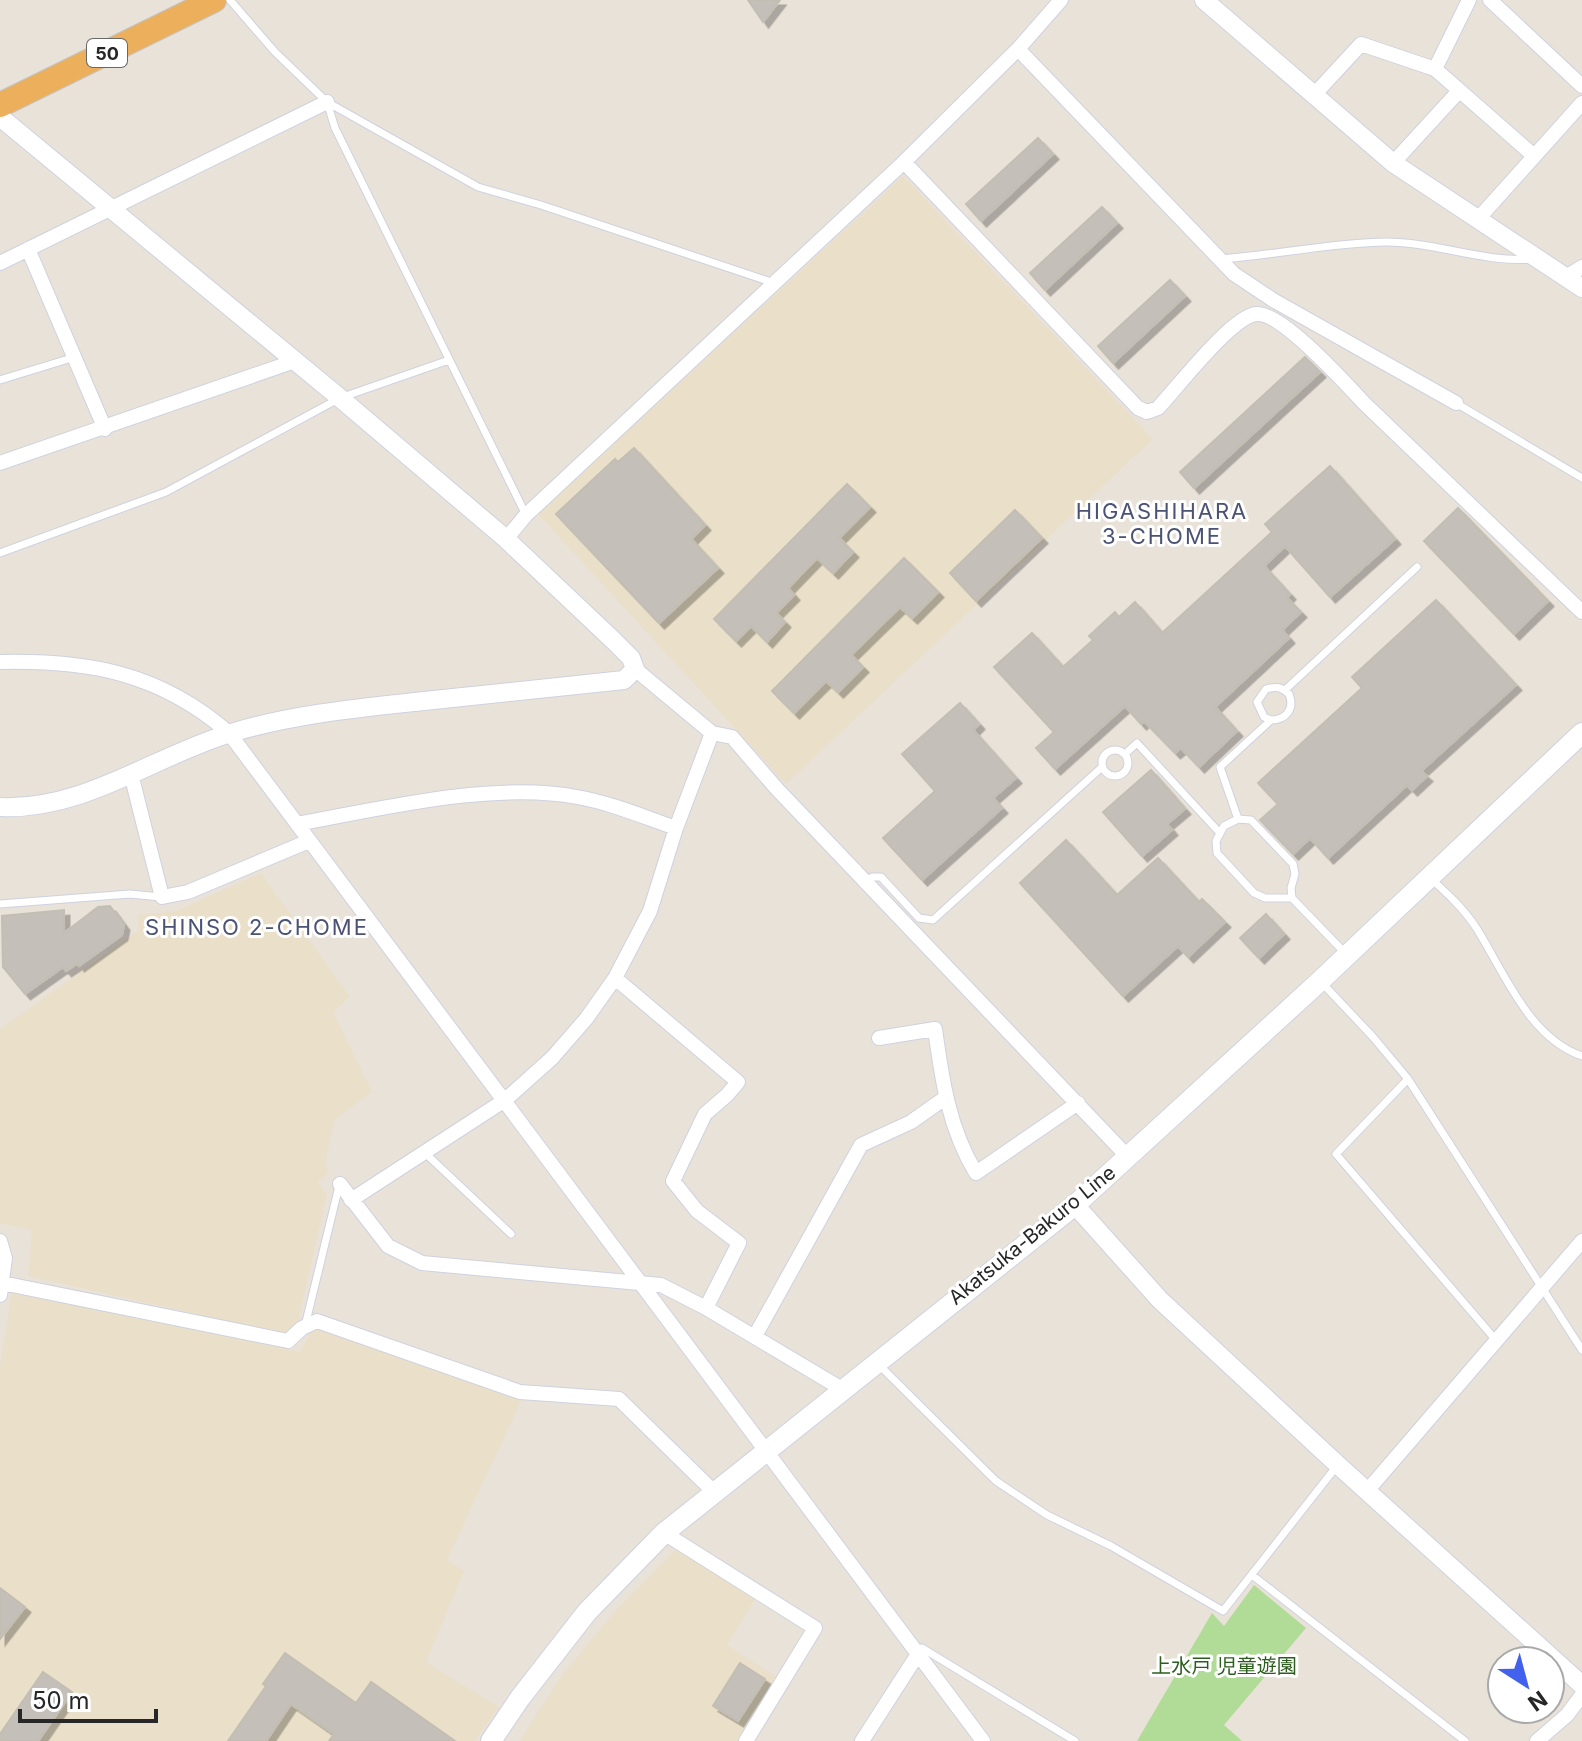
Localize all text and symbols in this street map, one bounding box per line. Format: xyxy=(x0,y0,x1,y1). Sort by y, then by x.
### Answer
road number: 50 xyxy=(87,39,127,67)
district label: HIGASHIHARA 3-CHOME xyxy=(1076,498,1248,549)
district label: SHINSO 2-CHOME xyxy=(145,914,369,940)
street label: Akatsuka-Bakuro Line xyxy=(944,1160,1120,1310)
north arrow xyxy=(1486,1645,1566,1725)
park label: 上水戸 児童遊園 xyxy=(1151,1654,1297,1678)
scale bar xyxy=(20,1673,156,1723)
text: 50 m xyxy=(32,1686,90,1715)
text: N xyxy=(1523,1686,1552,1717)

